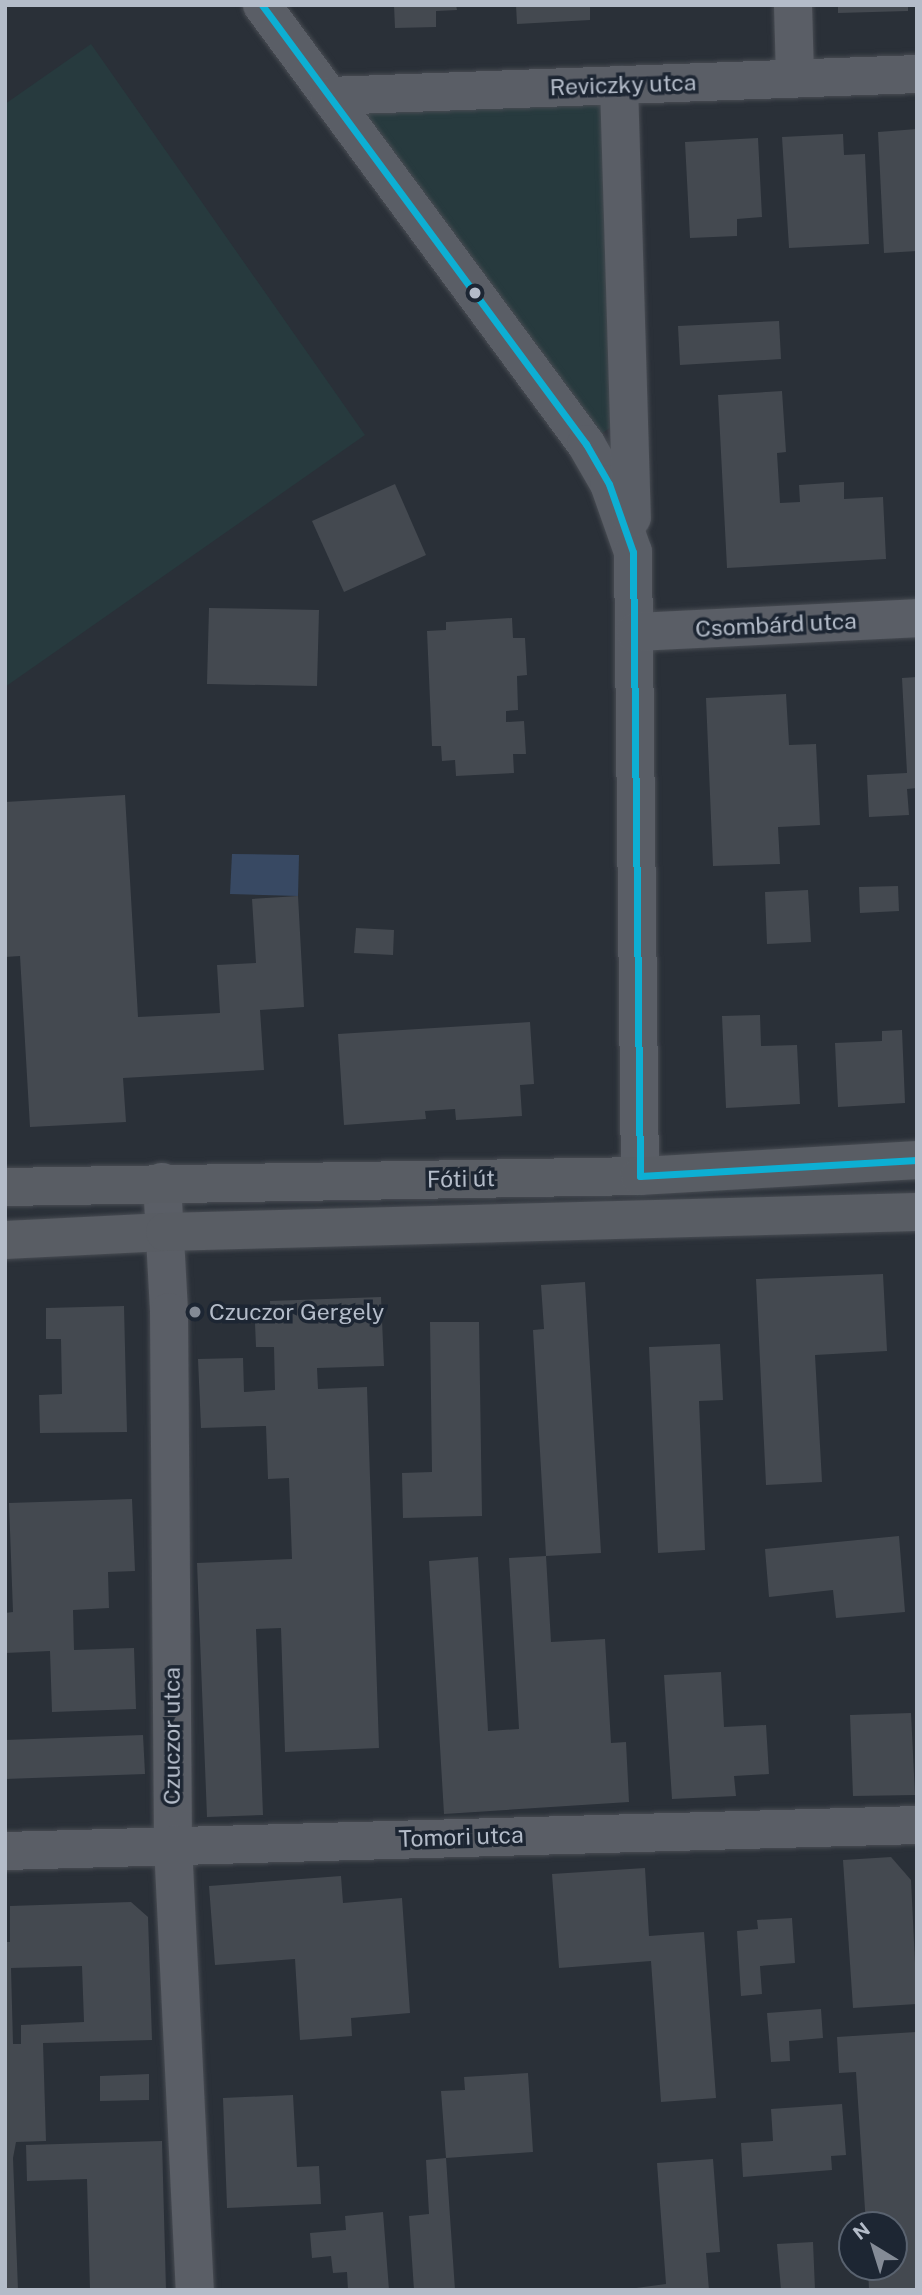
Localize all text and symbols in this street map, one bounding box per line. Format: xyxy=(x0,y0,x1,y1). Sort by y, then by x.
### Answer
street label: Reviczky utca xyxy=(549,69,697,101)
unlabelled marker xyxy=(468,286,482,300)
street label: Csombárd utca xyxy=(694,607,858,643)
street label: Fóti út xyxy=(427,1165,495,1193)
place label: Czuczor Gergely xyxy=(209,1298,384,1326)
marker: Czuczor Gergely xyxy=(187,1304,203,1320)
street label: Czuczor utca xyxy=(158,1667,186,1805)
street label: Tomori utca xyxy=(398,1821,524,1853)
north arrow xyxy=(838,2211,908,2281)
text: N xyxy=(849,2218,874,2244)

